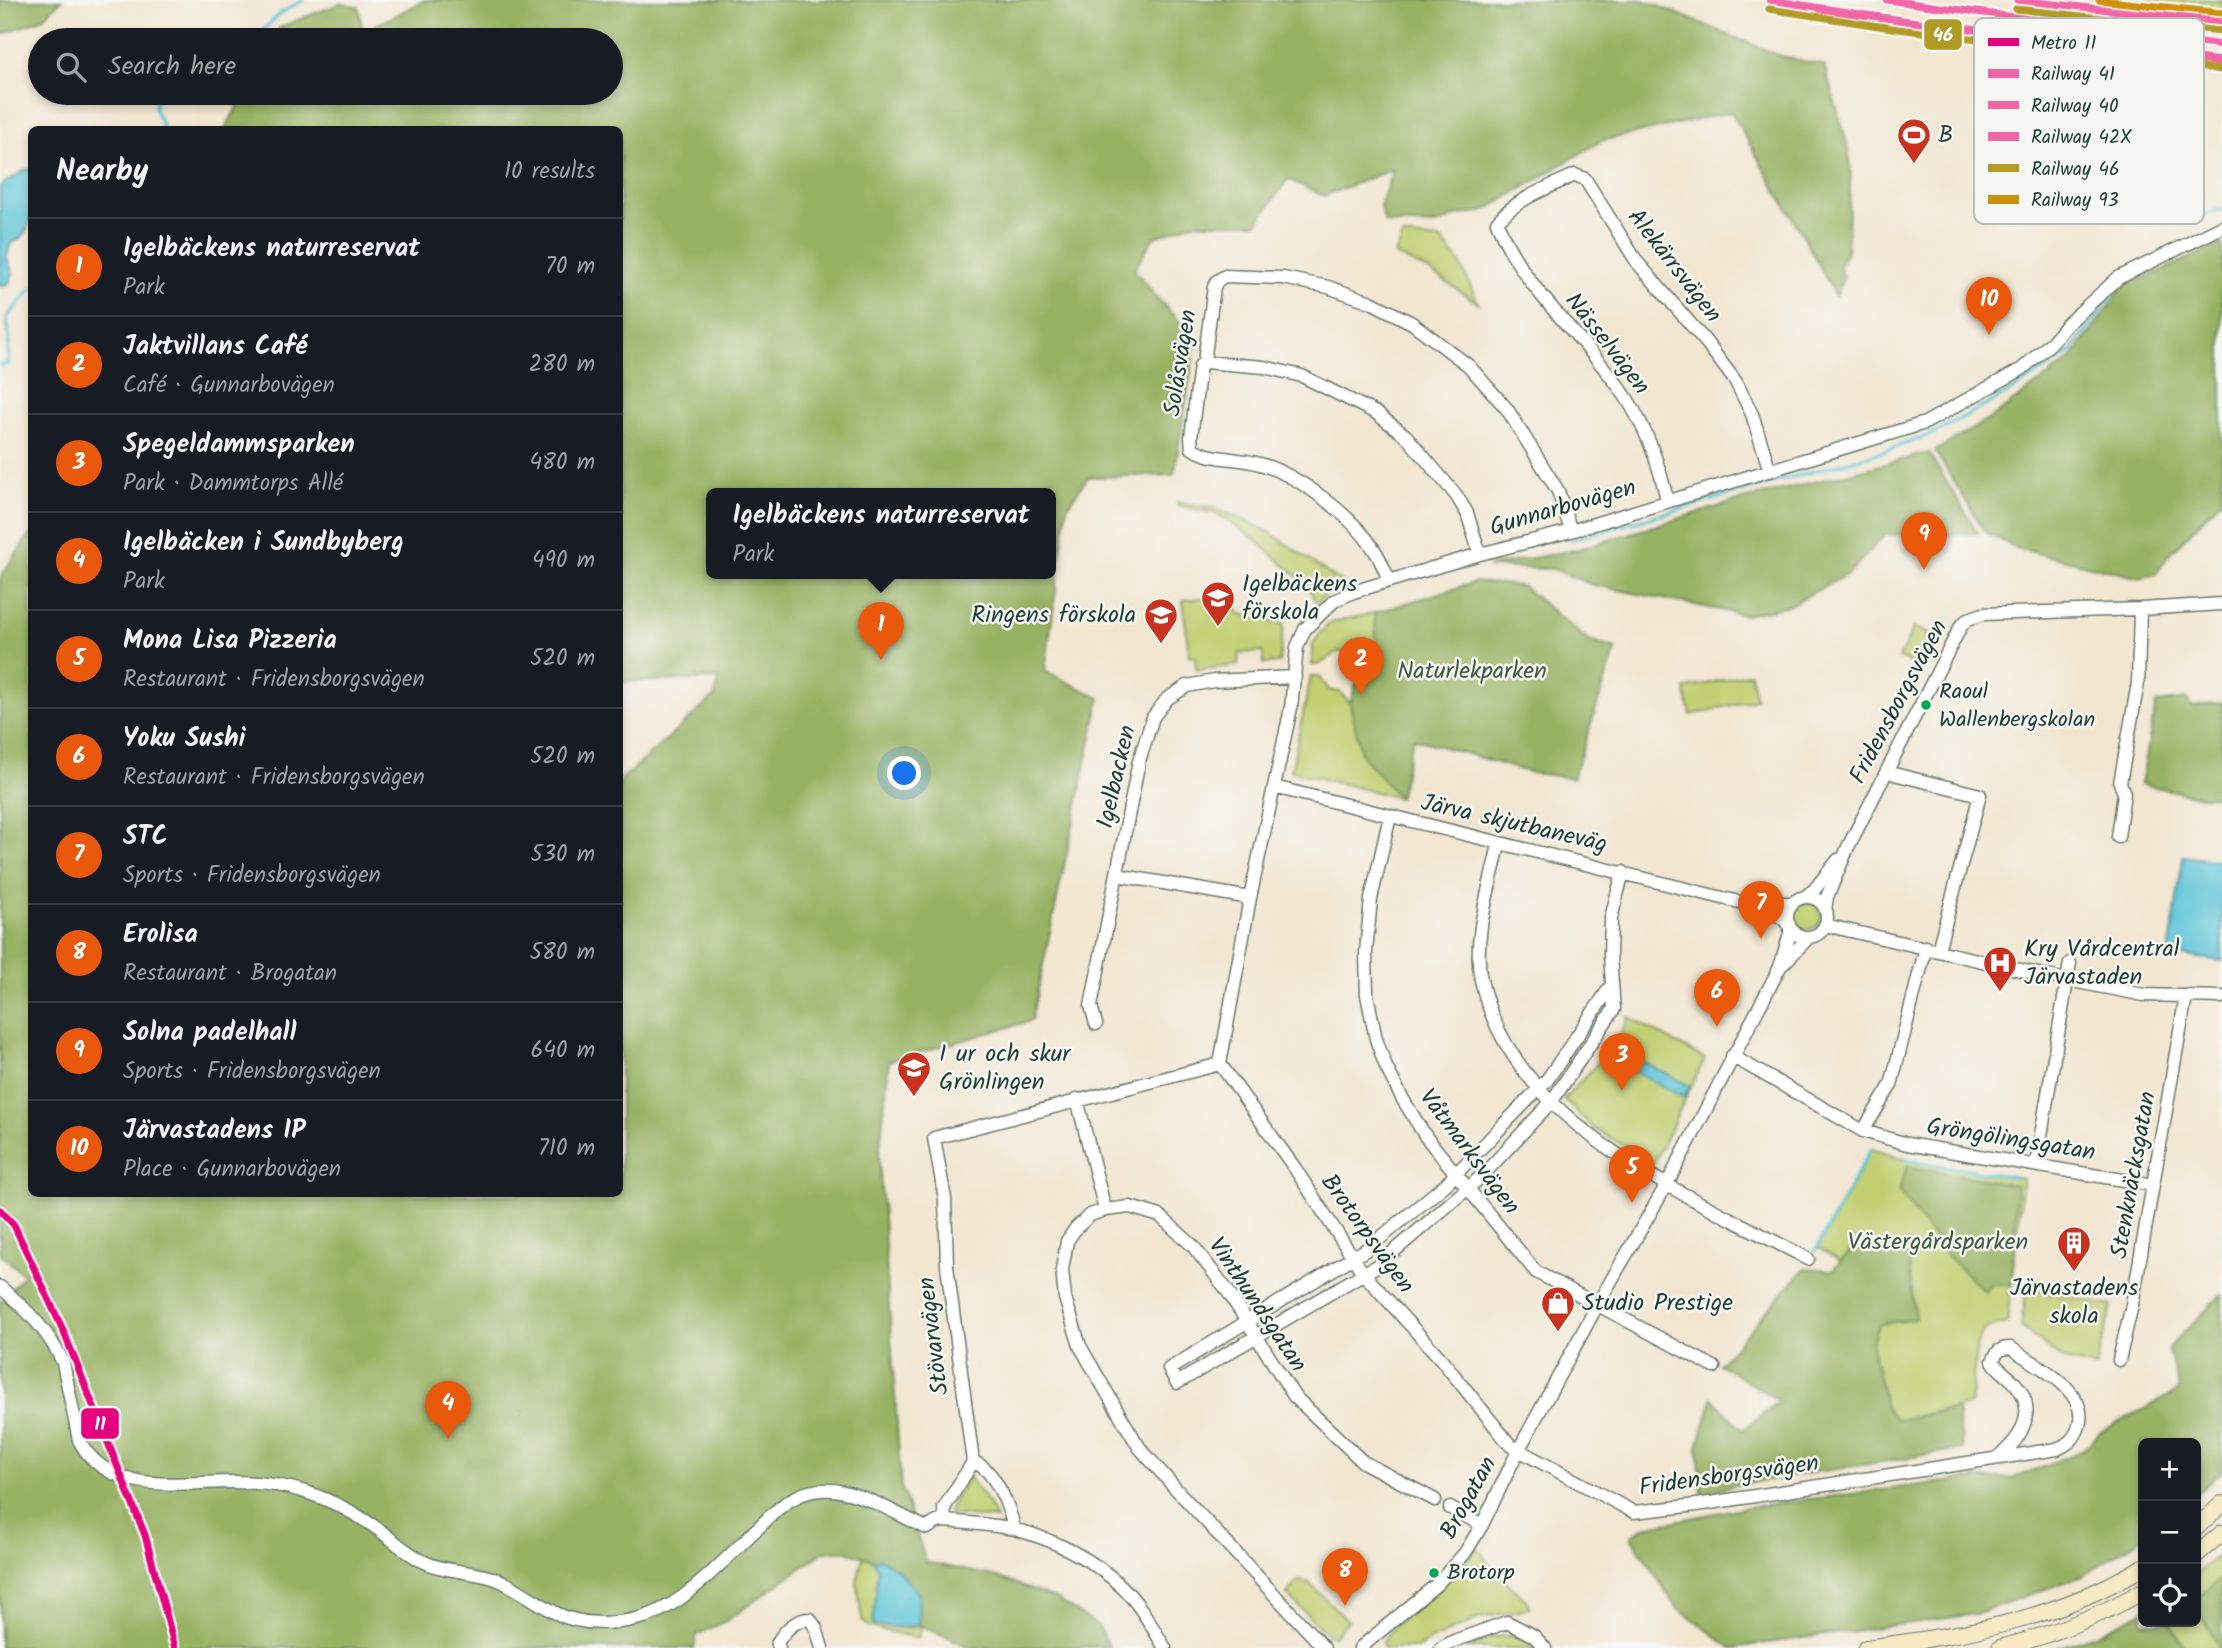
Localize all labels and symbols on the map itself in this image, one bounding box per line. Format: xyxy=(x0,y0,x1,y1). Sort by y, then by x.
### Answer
line badge: 46 xyxy=(1923,18,1963,51)
legend xyxy=(1974,18,2204,224)
text: 46 xyxy=(1933,21,1953,51)
text: Metro 11 xyxy=(2031,29,2096,59)
text: Railway 41 xyxy=(2031,60,2115,90)
text: Railway 40 xyxy=(2031,92,2118,122)
sports icon: B xyxy=(1895,116,1933,165)
place label: B xyxy=(1938,116,1953,155)
text: Railway 42X xyxy=(2031,123,2132,153)
text: Railway 46 xyxy=(2031,155,2119,185)
text: Railway 93 xyxy=(2031,186,2119,216)
street label: Alekärrsvägen xyxy=(1617,200,1731,332)
pin: 10 xyxy=(1966,277,2012,335)
street label: Nässelvägen xyxy=(1554,284,1660,404)
street label: Solåsvägen xyxy=(1153,307,1209,419)
street label: Gunnarbovägen xyxy=(1485,468,1641,548)
pin: 9 xyxy=(1901,512,1947,570)
place label: Igelbäckens förskola xyxy=(1242,565,1357,632)
school or university icon: Igelbäckens förskola xyxy=(1199,579,1237,628)
place label: Ringens förskola xyxy=(971,596,1136,635)
school or university icon: Ringens förskola xyxy=(1142,596,1180,645)
pin: 1 xyxy=(858,602,904,660)
street label: Fridensborgsvägen xyxy=(1839,613,1959,791)
pin: 2 xyxy=(1338,637,1384,695)
park label: Naturlekparken xyxy=(1397,652,1547,691)
place label: Raoul Wallenbergskolan xyxy=(1939,675,2095,738)
marker: Raoul Wallenbergskolan xyxy=(1919,698,1933,712)
street label: Igelbacken xyxy=(1086,722,1148,832)
your location xyxy=(887,756,921,790)
street label: Järva skjutbaneväg xyxy=(1417,784,1611,864)
pin: 7 xyxy=(1738,881,1784,939)
place label: Kry Vårdcentral Järvastaden xyxy=(2024,930,2180,997)
hospital icon: Kry Vårdcentral Järvastaden xyxy=(1981,944,2019,993)
pin: 6 xyxy=(1694,969,1740,1027)
pin: 3 xyxy=(1599,1033,1645,1091)
place label: I ur och skur Grönlingen xyxy=(939,1035,1072,1102)
school or university icon: I ur och skur Grönlingen xyxy=(895,1049,933,1098)
street label: Våtmarksvägen xyxy=(1408,1081,1530,1223)
street label: Stenknäcksgatan xyxy=(2100,1088,2168,1262)
street label: Gröngölingsgatan xyxy=(1924,1107,2098,1173)
pin: 5 xyxy=(1609,1145,1655,1203)
street label: Brotorpsvägen xyxy=(1310,1166,1424,1302)
park label: Västergårdsparken xyxy=(1848,1223,2028,1262)
building icon: Järvastadens skola xyxy=(2055,1224,2093,1273)
street label: Vinthundsgatan xyxy=(1197,1229,1317,1381)
place label: Järvastadens skola xyxy=(2010,1269,2138,1336)
street label: Stövarvägen xyxy=(907,1275,961,1397)
shop icon: Studio Prestige xyxy=(1539,1284,1577,1333)
place label: Studio Prestige xyxy=(1582,1284,1733,1323)
pin: 4 xyxy=(425,1381,471,1439)
line badge: 11 xyxy=(80,1407,120,1440)
text: 11 xyxy=(94,1410,106,1440)
street label: Fridensborgsvägen xyxy=(1636,1444,1822,1508)
street label: Brogatan xyxy=(1430,1449,1508,1547)
pin: 8 xyxy=(1322,1548,1368,1606)
place label: Brotorp xyxy=(1447,1556,1515,1591)
marker: Brotorp xyxy=(1427,1566,1441,1580)

